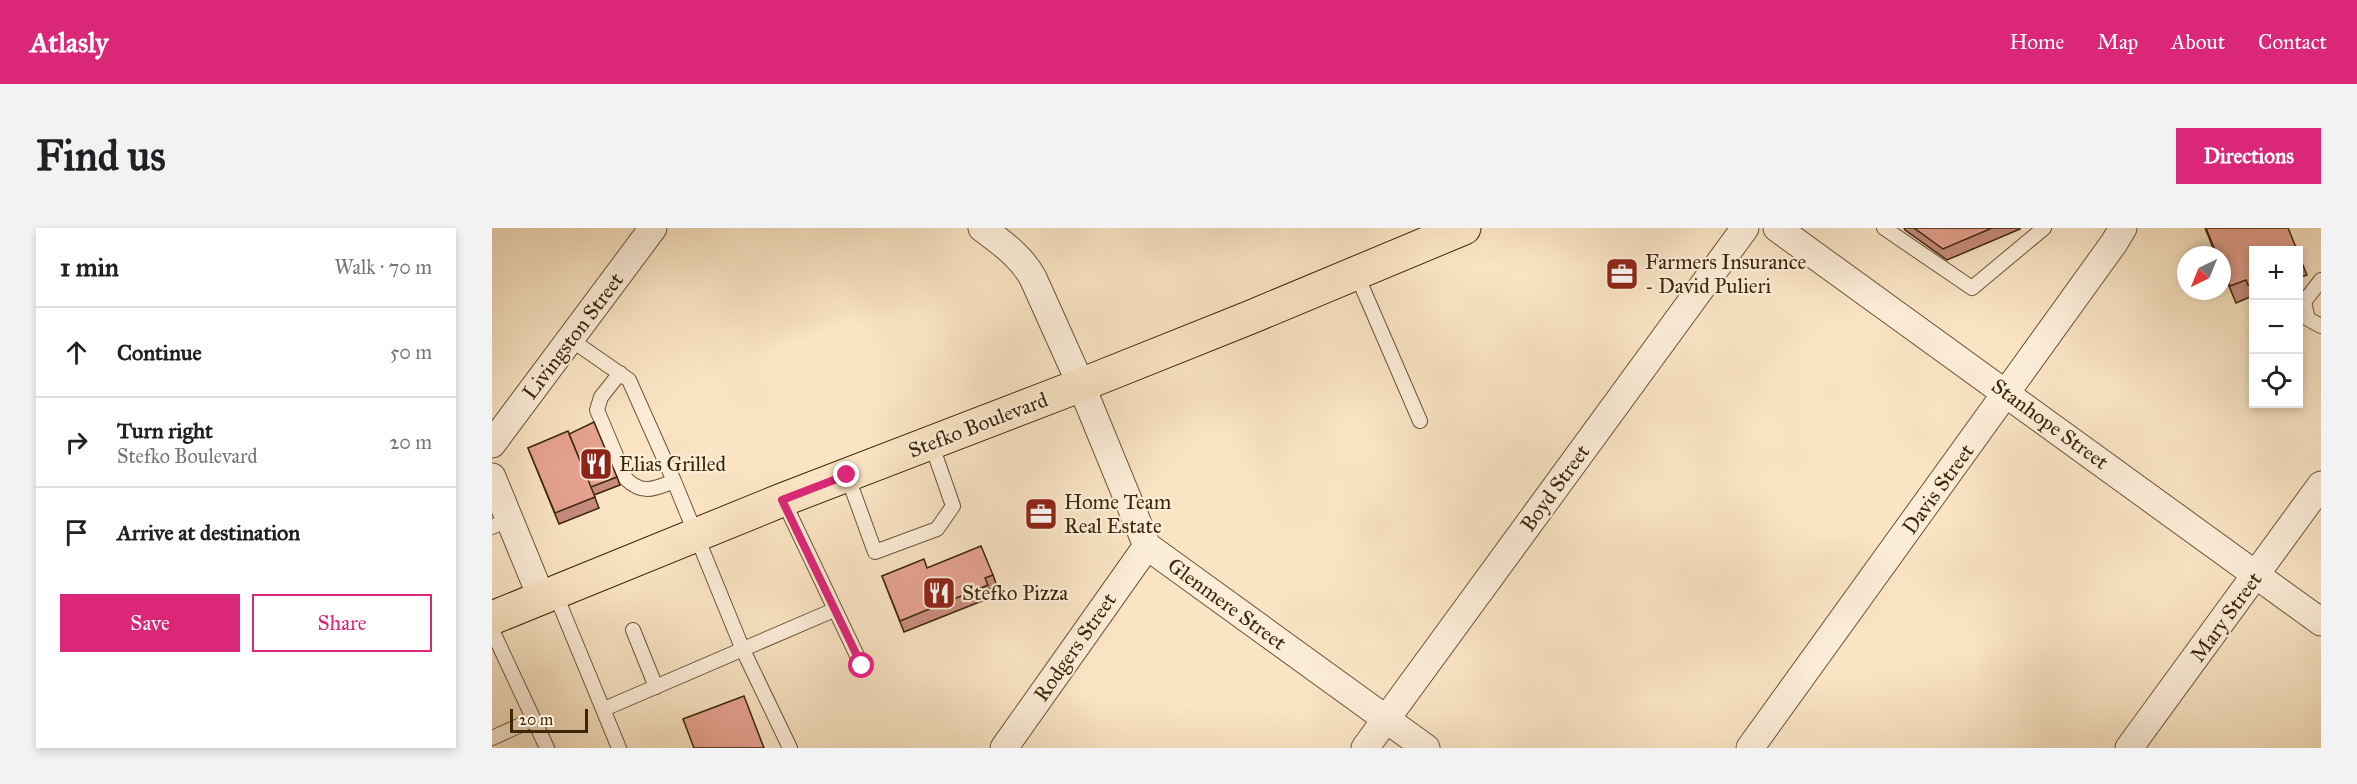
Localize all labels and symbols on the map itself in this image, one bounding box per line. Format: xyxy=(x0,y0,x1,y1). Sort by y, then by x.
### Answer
north arrow xyxy=(2177,246,2231,300)
place label: Farmers Insurance - David Pulieri xyxy=(1645,249,1807,299)
office icon: Farmers Insurance - David Pulieri xyxy=(1604,256,1640,292)
street label: Livingston Street xyxy=(517,267,629,405)
street label: Stanhope Street xyxy=(1987,373,2114,475)
street label: Stefko Boulevard xyxy=(905,386,1052,464)
street label: Davis Street xyxy=(1896,438,1980,539)
street label: Boyd Street xyxy=(1515,439,1596,537)
restaurant icon: Elias Grilled xyxy=(578,446,614,482)
place label: Elias Grilled xyxy=(619,451,727,477)
route end xyxy=(833,461,859,487)
place label: Home Team Real Estate xyxy=(1064,489,1172,539)
office icon: Home Team Real Estate xyxy=(1023,496,1059,532)
street label: Glenmere Street xyxy=(1163,552,1292,656)
street label: Mary Street xyxy=(2185,566,2268,667)
restaurant icon: Stefko Pizza xyxy=(921,575,957,611)
place label: Stefko Pizza xyxy=(962,580,1068,606)
street label: Rodgers Street xyxy=(1028,587,1122,706)
route start xyxy=(848,652,874,678)
scale bar xyxy=(510,706,588,733)

